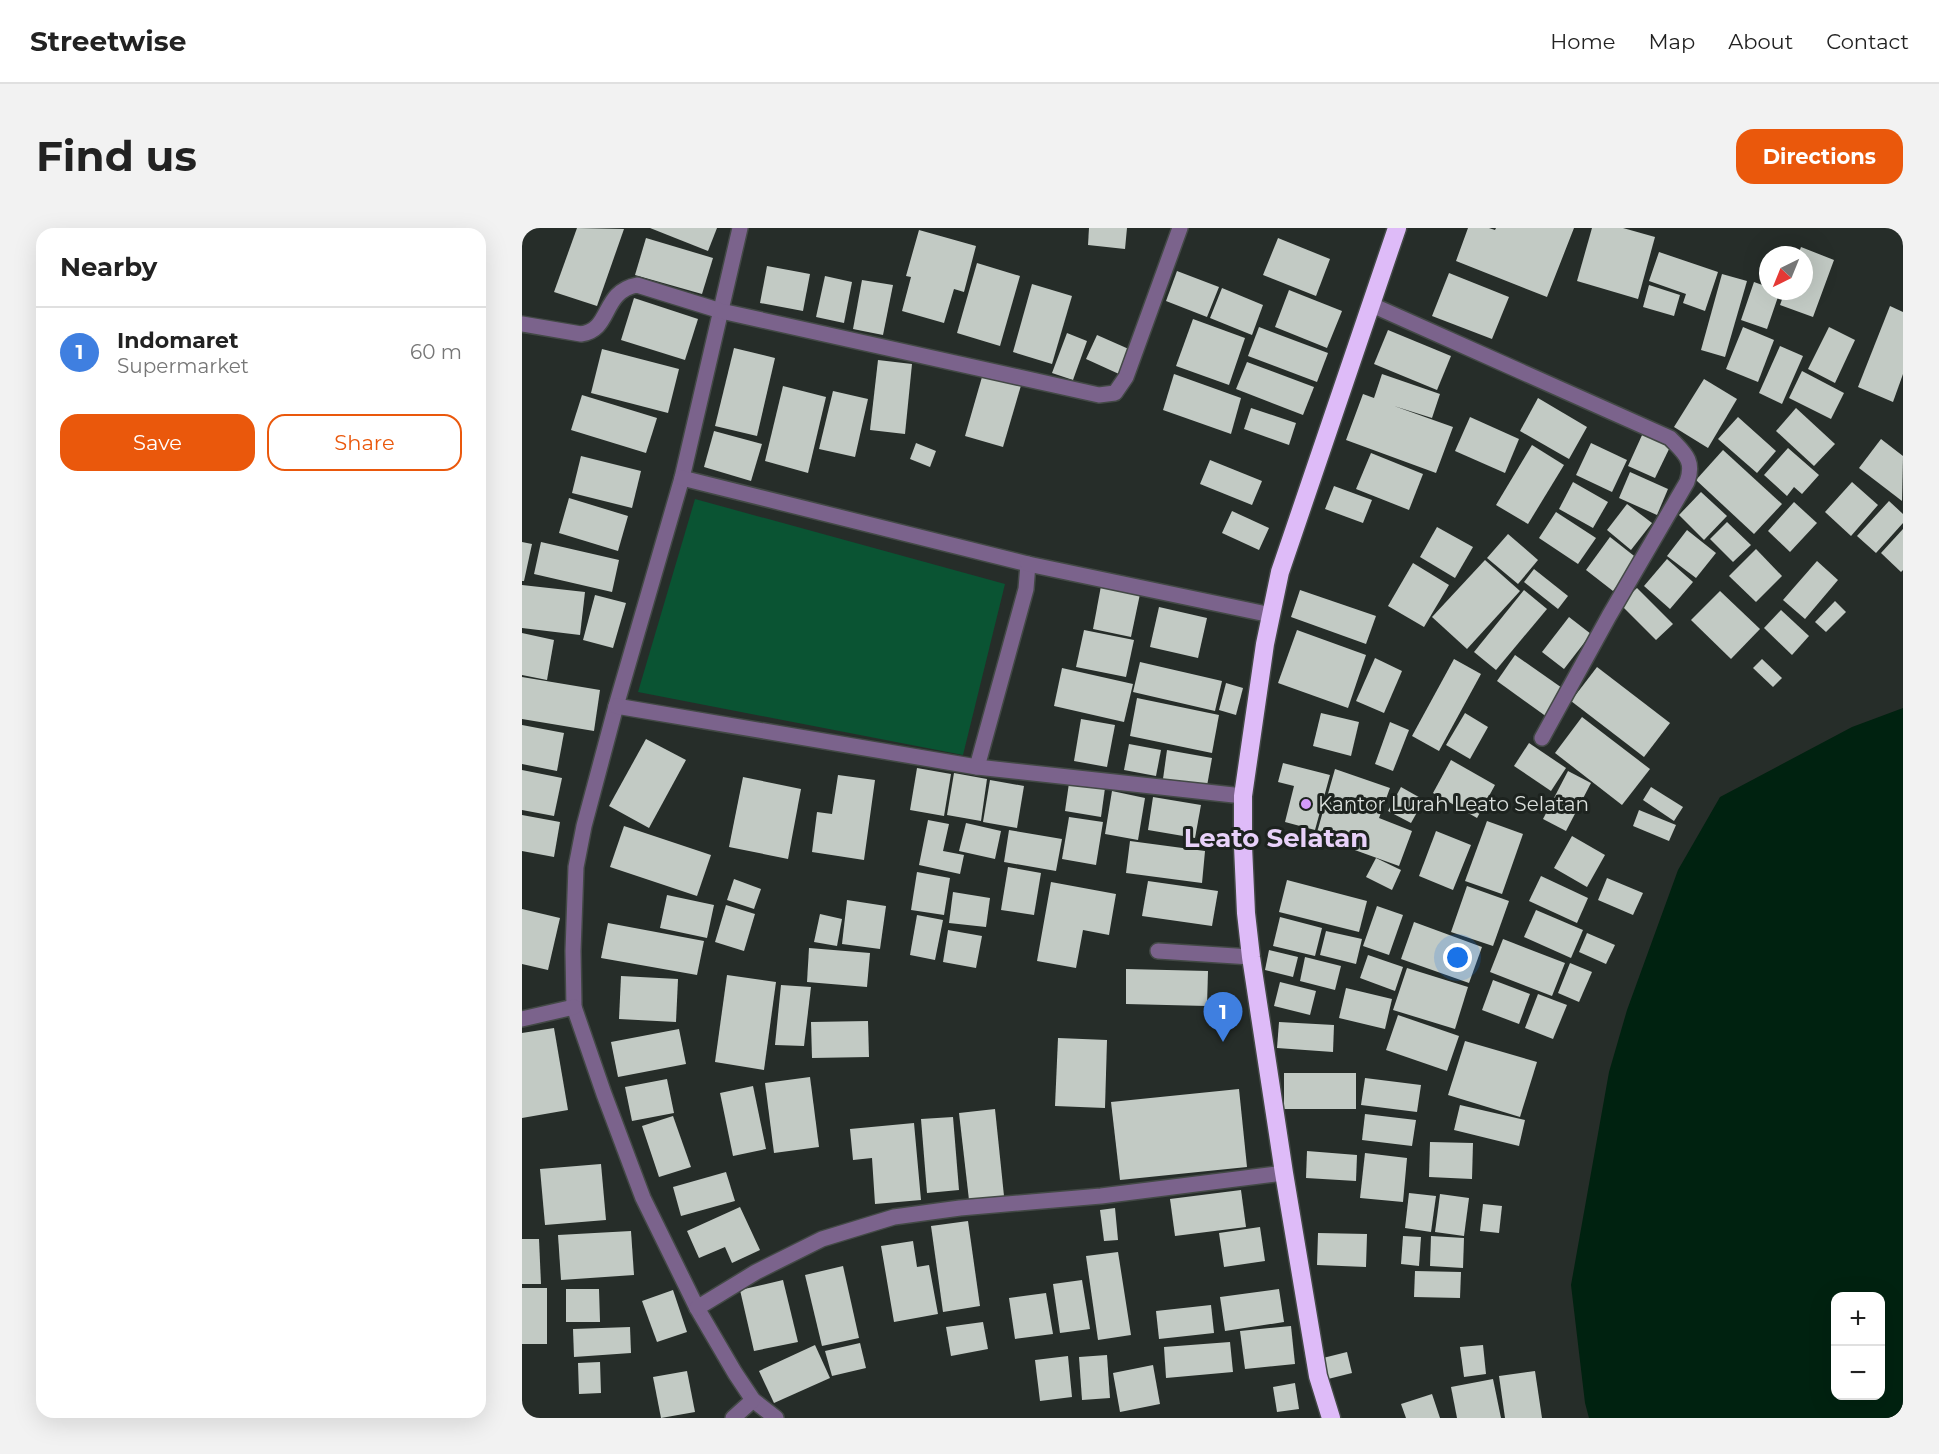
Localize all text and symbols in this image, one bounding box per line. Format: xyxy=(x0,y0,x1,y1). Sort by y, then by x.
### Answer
text: Streetwise xyxy=(30,24,186,58)
text: Home xyxy=(1550,29,1615,54)
text: Map xyxy=(1648,29,1695,54)
text: About xyxy=(1728,29,1793,54)
text: Contact xyxy=(1826,29,1909,54)
button: Directions xyxy=(1736,129,1903,184)
text: Find us xyxy=(36,130,197,182)
north arrow xyxy=(1759,246,1813,300)
text: Nearby xyxy=(60,251,157,283)
text: Indomaret xyxy=(117,327,239,354)
text: 1 xyxy=(76,340,83,364)
text: 60 m xyxy=(410,340,462,364)
text: Supermarket xyxy=(117,354,249,378)
button: Save xyxy=(60,414,255,471)
button: Share xyxy=(267,414,462,471)
place label: Kantor Lurah Leato Selatan xyxy=(1318,792,1589,816)
marker: Kantor Lurah Leato Selatan xyxy=(1299,797,1313,811)
district label: Leato Selatan xyxy=(1184,822,1368,854)
your location xyxy=(1443,943,1472,972)
pin: 1 xyxy=(1204,992,1242,1042)
map controls xyxy=(1831,1292,1885,1400)
button: + xyxy=(1831,1292,1885,1346)
button: − xyxy=(1831,1346,1885,1400)

